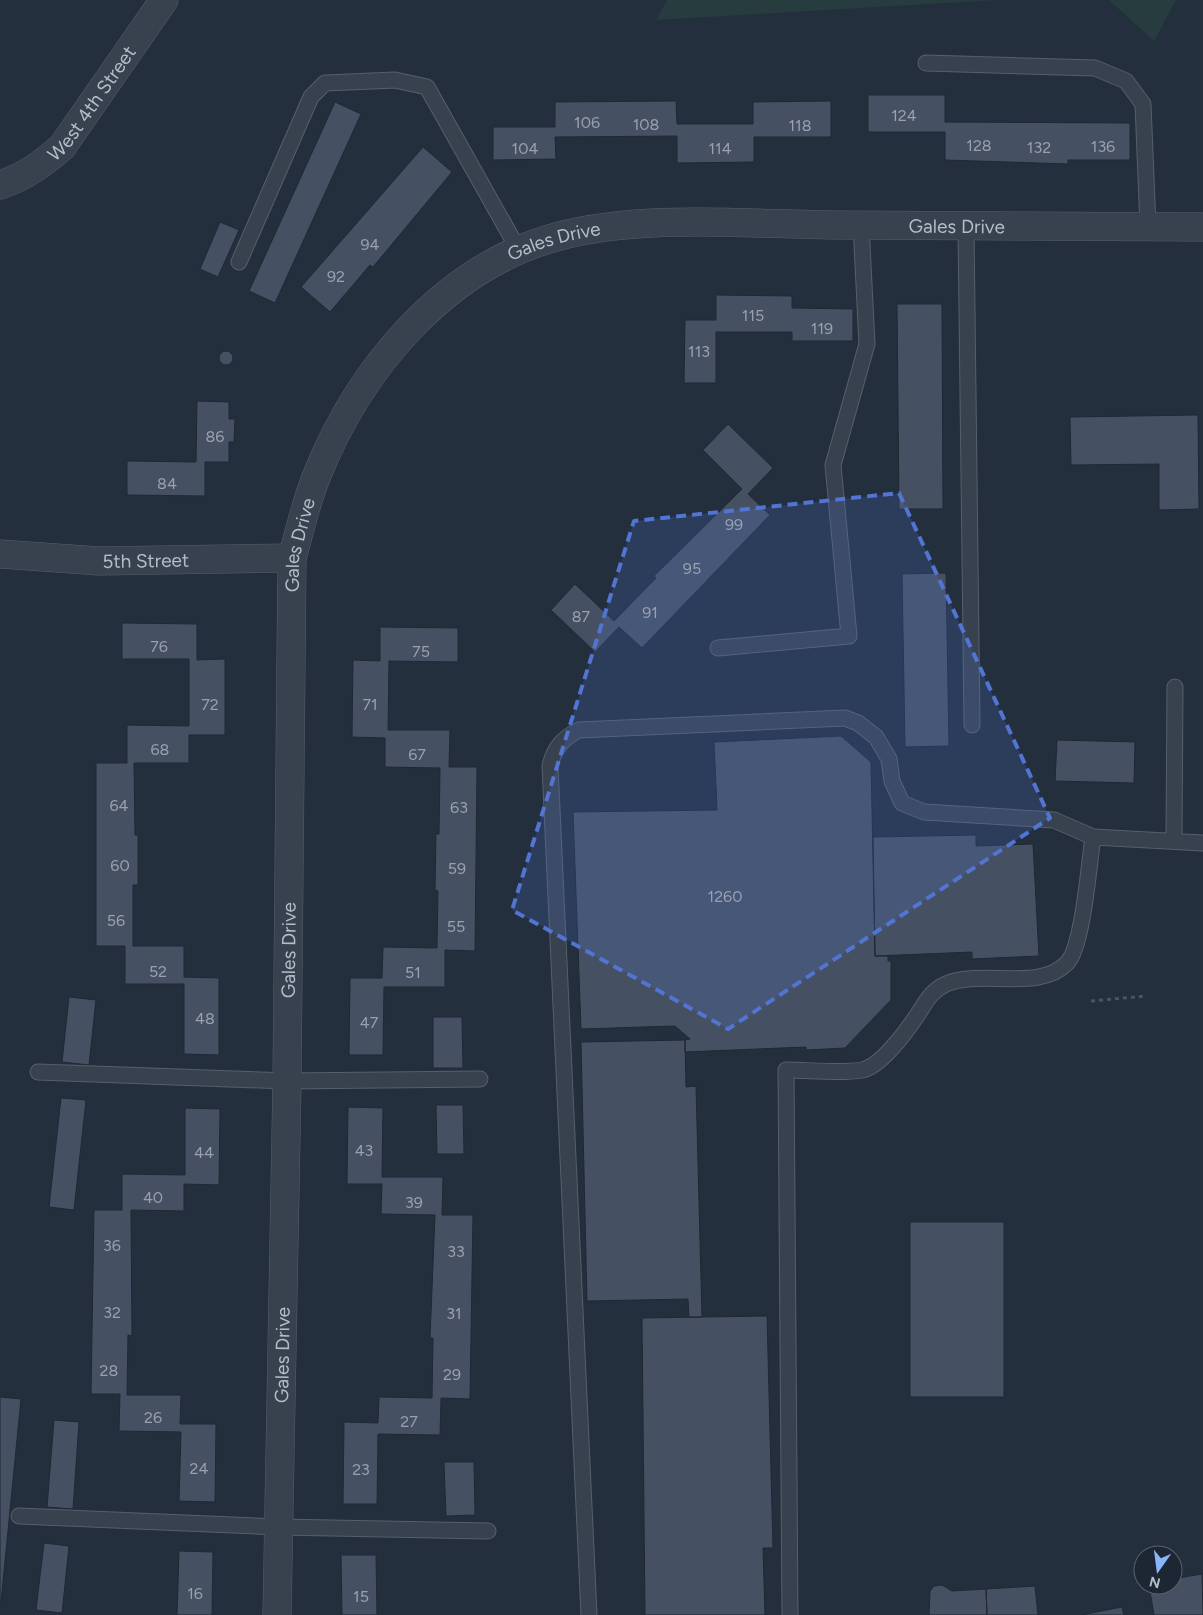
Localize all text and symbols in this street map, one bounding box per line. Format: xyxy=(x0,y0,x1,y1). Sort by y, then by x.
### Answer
street label: West 4th Street xyxy=(43,41,141,166)
house number: 124 xyxy=(891,106,917,125)
house number: 106 xyxy=(574,113,600,132)
house number: 108 xyxy=(633,115,659,134)
house number: 118 xyxy=(788,116,812,135)
house number: 128 xyxy=(966,136,992,155)
house number: 136 xyxy=(1091,137,1115,156)
house number: 132 xyxy=(1027,138,1051,157)
house number: 104 xyxy=(512,139,538,158)
house number: 114 xyxy=(708,139,732,158)
street label: Gales Drive xyxy=(909,215,1005,238)
street label: Gales Drive xyxy=(504,217,602,266)
house number: 94 xyxy=(361,235,380,254)
house number: 92 xyxy=(327,267,345,286)
house number: 115 xyxy=(742,306,764,325)
house number: 119 xyxy=(811,319,833,338)
house number: 113 xyxy=(688,342,710,361)
house number: 86 xyxy=(206,427,224,446)
house number: 84 xyxy=(157,474,177,493)
street label: Gales Drive xyxy=(281,495,320,592)
house number: 99 xyxy=(725,515,743,534)
street label: 5th Street xyxy=(102,549,189,573)
house number: 95 xyxy=(683,559,701,578)
house number: 91 xyxy=(642,603,658,622)
house number: 87 xyxy=(572,607,591,626)
house number: 76 xyxy=(150,637,168,656)
house number: 75 xyxy=(412,642,430,661)
house number: 72 xyxy=(201,695,219,714)
house number: 71 xyxy=(362,695,378,714)
house number: 68 xyxy=(151,740,169,759)
house number: 67 xyxy=(408,745,426,764)
house number: 64 xyxy=(110,796,129,815)
house number: 63 xyxy=(450,798,468,817)
house number: 60 xyxy=(110,856,130,875)
house number: 59 xyxy=(448,859,466,878)
house number: 1260 xyxy=(708,887,742,906)
street label: Gales Drive xyxy=(277,902,301,998)
house number: 56 xyxy=(107,911,125,930)
house number: 55 xyxy=(447,917,465,936)
house number: 52 xyxy=(149,962,167,981)
house number: 51 xyxy=(405,963,421,982)
house number: 48 xyxy=(195,1009,215,1028)
house number: 47 xyxy=(360,1013,379,1032)
house number: 43 xyxy=(355,1141,373,1160)
house number: 44 xyxy=(194,1143,214,1162)
house number: 40 xyxy=(143,1188,163,1207)
house number: 39 xyxy=(405,1193,423,1212)
house number: 36 xyxy=(103,1236,121,1255)
house number: 33 xyxy=(447,1242,465,1261)
house number: 32 xyxy=(103,1303,121,1322)
house number: 31 xyxy=(446,1304,462,1323)
street label: Gales Drive xyxy=(270,1307,295,1403)
house number: 28 xyxy=(100,1361,118,1380)
house number: 29 xyxy=(443,1365,461,1384)
house number: 26 xyxy=(144,1408,162,1427)
house number: 27 xyxy=(400,1412,418,1431)
house number: 24 xyxy=(190,1459,208,1478)
house number: 23 xyxy=(352,1460,370,1479)
north arrow xyxy=(1133,1545,1183,1595)
text: N xyxy=(1148,1573,1162,1592)
house number: 16 xyxy=(187,1584,203,1603)
house number: 15 xyxy=(353,1587,369,1606)

